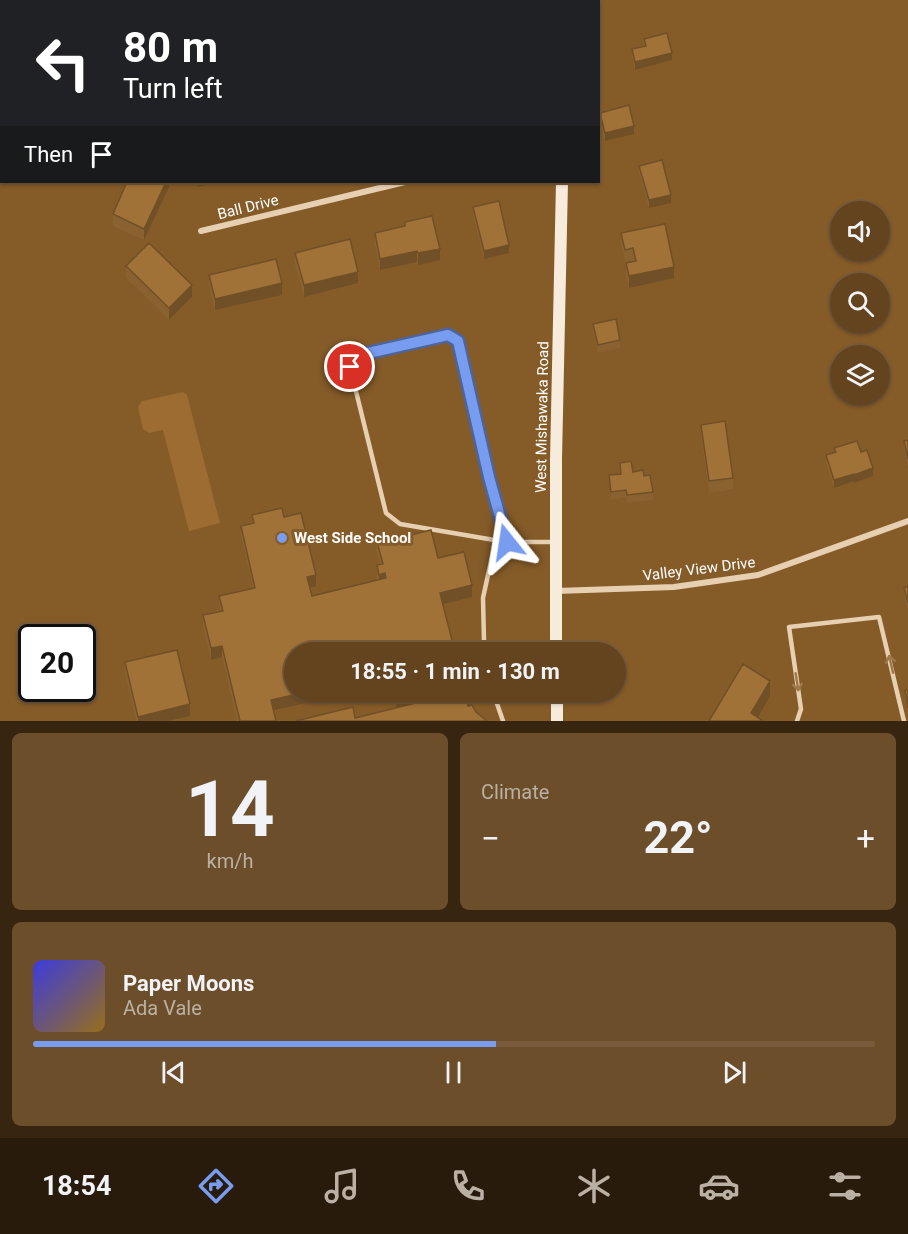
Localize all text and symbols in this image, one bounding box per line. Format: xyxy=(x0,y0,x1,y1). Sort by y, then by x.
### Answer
text: 80 m xyxy=(123,23,218,72)
icon: left xyxy=(24,24,102,102)
text: Turn left xyxy=(123,73,223,105)
icon: arrive xyxy=(85,138,118,171)
text: Then xyxy=(24,142,73,167)
street label: Ball Drive xyxy=(216,191,280,223)
map controls xyxy=(830,201,890,405)
button: sound xyxy=(830,201,890,261)
button: search xyxy=(830,273,890,333)
pin xyxy=(324,341,375,392)
street label: West Mishawaka Road xyxy=(532,341,552,493)
button: layers xyxy=(830,345,890,405)
icon: arrive xyxy=(333,350,366,383)
position arrow xyxy=(475,510,539,574)
place label: West Side School xyxy=(294,529,411,547)
marker: West Side School xyxy=(275,531,289,545)
street label: Valley View Drive xyxy=(642,553,756,585)
speed limit sign: 20 xyxy=(18,624,96,702)
one-way arrow xyxy=(884,655,896,674)
text: 18:55 · 1 min · 130 m xyxy=(350,659,560,684)
one-way arrow xyxy=(792,671,803,691)
text: 14 xyxy=(185,764,275,855)
text: Climate xyxy=(481,780,549,804)
text: 22° xyxy=(643,811,713,864)
text: − xyxy=(481,819,500,858)
text: + xyxy=(856,819,875,858)
text: km/h xyxy=(207,849,253,873)
text: Paper Moons xyxy=(123,971,254,996)
text: Ada Vale xyxy=(123,996,202,1020)
icon: previous xyxy=(157,1056,190,1089)
icon: pause xyxy=(437,1056,470,1089)
icon: next xyxy=(718,1056,751,1089)
icon: directions xyxy=(195,1165,237,1207)
icon: music xyxy=(321,1165,363,1207)
icon: phone xyxy=(447,1165,489,1207)
icon: climate xyxy=(573,1165,615,1207)
icon: car xyxy=(698,1165,740,1207)
icon: filters xyxy=(824,1165,866,1207)
text: 18:54 xyxy=(42,1170,111,1202)

